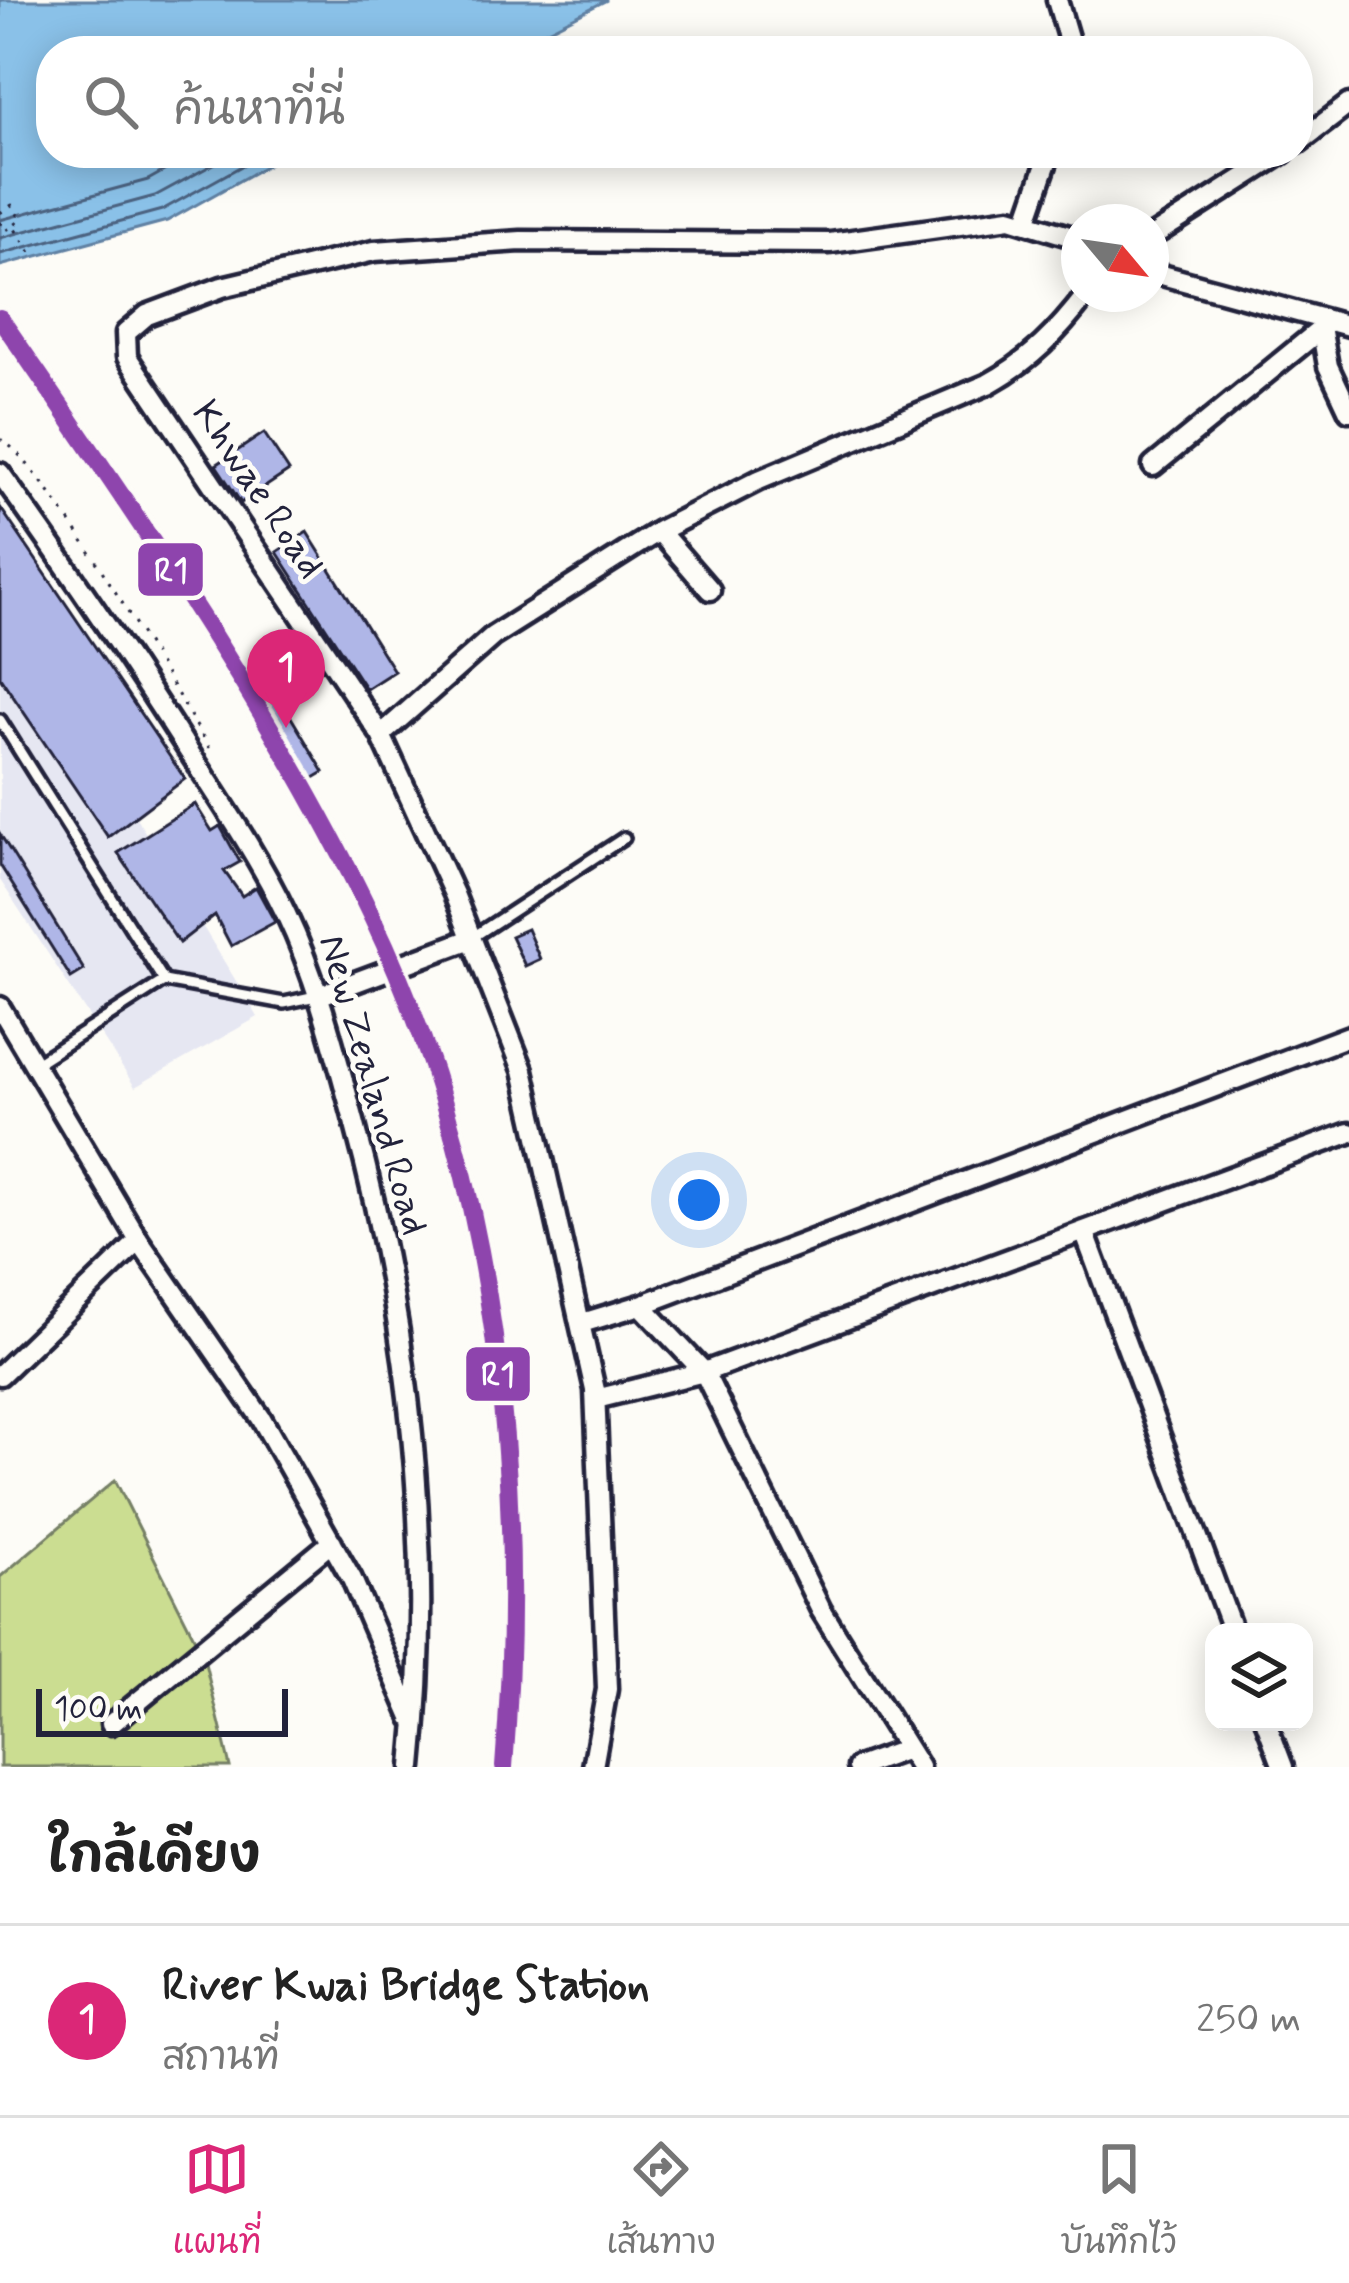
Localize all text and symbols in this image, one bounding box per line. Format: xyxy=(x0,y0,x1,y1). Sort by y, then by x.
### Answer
search box xyxy=(36,36,1313,168)
icon: search xyxy=(78,69,144,135)
text: ค้นหาที่นี่ xyxy=(174,82,345,141)
north arrow xyxy=(1061,204,1169,312)
street label: Khwae Road xyxy=(179,391,335,589)
line badge: R1 xyxy=(136,541,205,598)
text: R1 xyxy=(154,550,188,594)
pin: 1 xyxy=(247,629,325,728)
street label: New Zealand Road xyxy=(305,929,439,1241)
your location xyxy=(669,1170,729,1230)
line badge: R1 xyxy=(464,1345,532,1403)
text: R1 xyxy=(481,1354,515,1398)
map controls xyxy=(1205,1623,1313,1731)
button: layers xyxy=(1205,1623,1313,1731)
scale bar xyxy=(36,1683,288,1736)
text: 100 m xyxy=(54,1688,143,1732)
text: ใกล้เคียง xyxy=(48,1824,260,1890)
text: River Kwai Bridge Station xyxy=(162,1957,650,2016)
text: 1 xyxy=(78,1995,96,2046)
text: 250 m xyxy=(1196,1995,1301,2046)
text: สถานที่ xyxy=(162,2033,280,2084)
tab: แผนที่ xyxy=(172,2136,262,2266)
tab: เส้นทาง xyxy=(606,2136,716,2266)
tab: บันทึกไว้ xyxy=(1061,2136,1177,2266)

